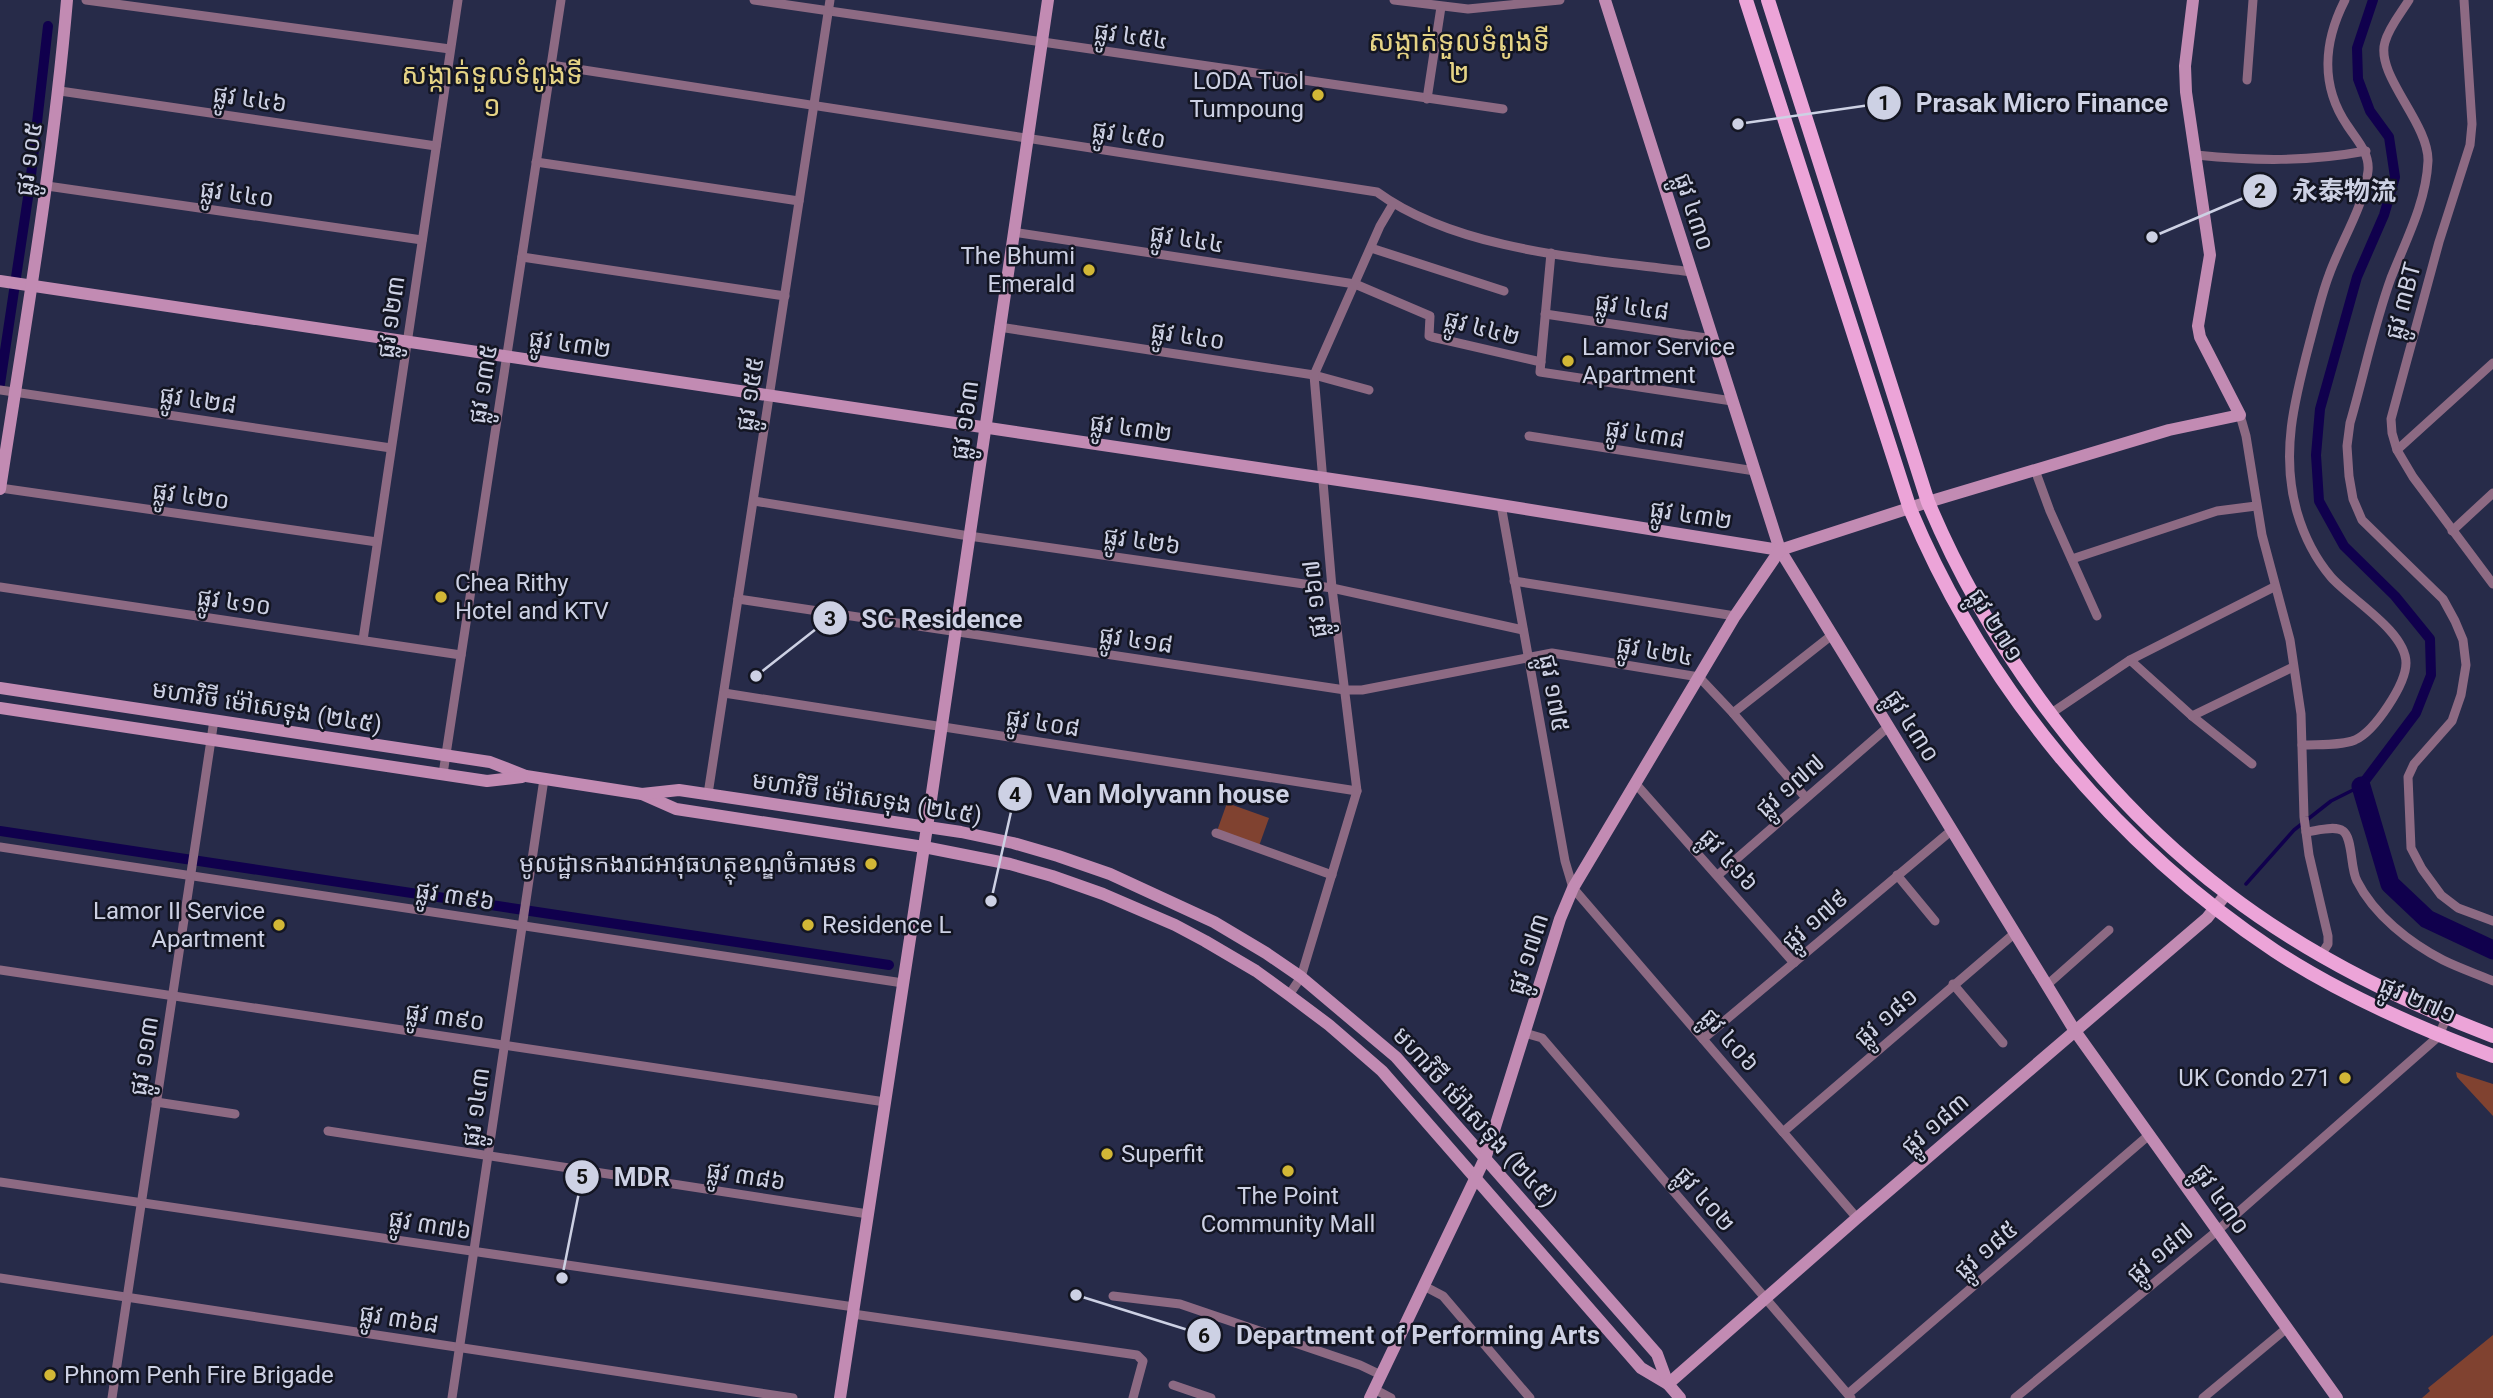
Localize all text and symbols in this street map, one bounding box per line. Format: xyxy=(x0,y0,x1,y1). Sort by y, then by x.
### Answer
street label: ផ្លូវ ៤៥៤ xyxy=(1091,17,1170,63)
district label: សង្កាត់ទួលទំពូងទី ២ xyxy=(1368,25,1550,90)
district label: សង្កាត់ទួលទំពូងទី ១ xyxy=(401,58,583,123)
place label: LODA Tuol Tumpoung xyxy=(1189,67,1304,123)
callout: Prasak Micro Finance xyxy=(1867,79,2182,126)
street label: ផ្លូវ ៤៤៦ xyxy=(210,80,289,126)
marker: LODA Tuol Tumpoung xyxy=(1310,87,1326,103)
text: Prasak Micro Finance xyxy=(1916,88,2168,118)
text: 1 xyxy=(1878,91,1890,115)
street label: ផ្លូវ ៤៥០ xyxy=(1089,115,1168,163)
street label: ផ្លូវ ១០៥ xyxy=(10,120,56,199)
callout: 永泰物流 xyxy=(2243,167,2410,214)
street label: ផ្លូវ ៤៣០ xyxy=(1661,170,1720,257)
street label: ផ្លូវ ៤៤០ xyxy=(197,175,276,221)
text: 永泰物流 xyxy=(2292,176,2396,206)
text: 2 xyxy=(2254,179,2266,203)
street label: ផ្លូវ ៤៤៤ xyxy=(1147,219,1226,267)
place label: The Bhumi Emerald xyxy=(960,242,1075,298)
street label: ផ្លូវ ៣BT xyxy=(2379,259,2435,345)
marker: The Bhumi Emerald xyxy=(1081,262,1097,278)
street label: ផ្លូវ ១២៣ xyxy=(371,274,419,361)
street label: ផ្លូវ ៤៤៨ xyxy=(1592,288,1671,334)
street label: ផ្លូវ ៤៤២ xyxy=(1439,304,1523,359)
street label: ផ្លូវ ៤៤០ xyxy=(1148,316,1227,364)
street label: ផ្លូវ ៤៣២ xyxy=(526,324,613,372)
place label: Lamor Service Apartment xyxy=(1582,333,1735,389)
street label: ផ្លូវ ១៣៥ xyxy=(463,342,511,427)
marker: Lamor Service Apartment xyxy=(1560,353,1576,369)
street label: ផ្លូវ ១៥៥ xyxy=(730,355,778,434)
street label: ផ្លូវ ១៦៣ xyxy=(946,378,992,463)
street label: ផ្លូវ ៤២៨ xyxy=(157,381,238,427)
street label: ផ្លូវ ៤៣២ xyxy=(1087,408,1174,456)
street label: ផ្លូវ ៤៣៨ xyxy=(1602,414,1687,462)
street label: ផ្លូវ ៤២០ xyxy=(150,477,231,523)
street label: ផ្លូវ ៤៣២ xyxy=(1647,495,1734,543)
street label: ផ្លូវ ៤២៦ xyxy=(1101,522,1182,568)
street label: ផ្លូវ ១៦៧ xyxy=(1297,558,1341,639)
place label: Chea Rithy Hotel and KTV xyxy=(455,569,609,625)
street label: ផ្លូវ ៤១០ xyxy=(194,583,273,629)
street label: ផ្លូវ ២៧១ xyxy=(1956,583,2029,671)
marker: Chea Rithy Hotel and KTV xyxy=(433,589,449,605)
callout: SC Residence xyxy=(812,595,1037,642)
text: SC Residence xyxy=(861,604,1023,634)
text: 3 xyxy=(824,607,836,631)
street label: ផ្លូវ ៤១៨ xyxy=(1096,621,1175,667)
street label: ផ្លូវ ៤២៤ xyxy=(1613,630,1696,680)
street label: ផ្លូវ ១៧៥ xyxy=(1525,652,1575,735)
street label: មហាវិថី ម៉ៅសេទុង (២៤៥) xyxy=(150,674,384,740)
street label: ផ្លូវ ៤៣០ xyxy=(1872,685,1945,772)
street label: ផ្លូវ ៤០៨ xyxy=(1003,703,1082,751)
street label: ផ្លូវ ១៧៧ xyxy=(1750,749,1835,829)
street label: មហាវិថី ម៉ៅសេទុង (២៤៥) xyxy=(750,765,984,831)
callout: Van Molyvann house xyxy=(997,771,1303,818)
text: Van Molyvann house xyxy=(1047,779,1289,809)
text: 4 xyxy=(1009,783,1021,807)
street label: ផ្លូវ ៤១៦ xyxy=(1688,823,1764,903)
place label: មូលដ្ឋានកងរាជអាវុធហត្ថុខណ្ឌចំការមន xyxy=(519,850,857,885)
marker: មូលដ្ឋានកងរាជអាវុធហត្ថុខណ្ឌចំការមន xyxy=(863,856,879,872)
street label: ផ្លូវ ៣៩៦ xyxy=(412,876,497,924)
street label: ផ្លូវ ១៧៩ xyxy=(1776,884,1859,962)
place label: Lamor II Service Apartment xyxy=(93,897,265,953)
street label: ផ្លូវ ១៧៣ xyxy=(1502,910,1562,1001)
place label: Residence L xyxy=(822,911,951,939)
marker: Lamor II Service Apartment xyxy=(271,917,287,933)
marker: Residence L xyxy=(800,917,816,933)
street label: ផ្លូវ ២៧១ xyxy=(2372,971,2461,1037)
street label: ផ្លូវ ១៨១ xyxy=(1849,982,1929,1058)
street label: ផ្លូវ ៣៩០ xyxy=(402,998,487,1044)
street label: ផ្លូវ ៤០៦ xyxy=(1689,1003,1765,1083)
street label: ផ្លូវ ១១៣ xyxy=(124,1014,172,1099)
street label: មហាវិថី ម៉ៅសេទុង (២៤៥) xyxy=(1386,1021,1564,1213)
place label: UK Condo 271 xyxy=(2178,1064,2331,1092)
street label: ផ្លូវ ១៤៣ xyxy=(457,1065,503,1150)
marker: UK Condo 271 xyxy=(2337,1070,2353,1086)
street label: ផ្លូវ ១៨៣ xyxy=(1896,1087,1980,1167)
place label: Superfit xyxy=(1121,1140,1204,1168)
marker: Superfit xyxy=(1099,1146,1115,1162)
callout: MDR xyxy=(565,1153,684,1200)
street label: ផ្លូវ ៣៨៦ xyxy=(703,1156,788,1204)
street label: ផ្លូវ ៤៣០ xyxy=(2180,1158,2255,1245)
street label: ផ្លូវ ៤០២ xyxy=(1663,1161,1741,1243)
text: MDR xyxy=(614,1162,670,1192)
marker: The Point Community Mall xyxy=(1280,1163,1296,1179)
text: 5 xyxy=(576,1165,588,1189)
place label: The Point Community Mall xyxy=(1201,1182,1375,1238)
street label: ផ្លូវ ៣៧៦ xyxy=(385,1205,474,1253)
street label: ផ្លូវ ១៨៥ xyxy=(1949,1215,2029,1291)
street label: ផ្លូវ ១៨៧ xyxy=(2121,1217,2204,1295)
street label: ផ្លូវ ៣៦៨ xyxy=(356,1299,441,1347)
callout: Department of Performing Arts xyxy=(1186,1312,1614,1359)
text: Department of Performing Arts xyxy=(1236,1320,1600,1350)
text: 6 xyxy=(1198,1324,1210,1348)
place label: Phnom Penh Fire Brigade xyxy=(64,1361,334,1389)
marker: Phnom Penh Fire Brigade xyxy=(42,1367,58,1383)

